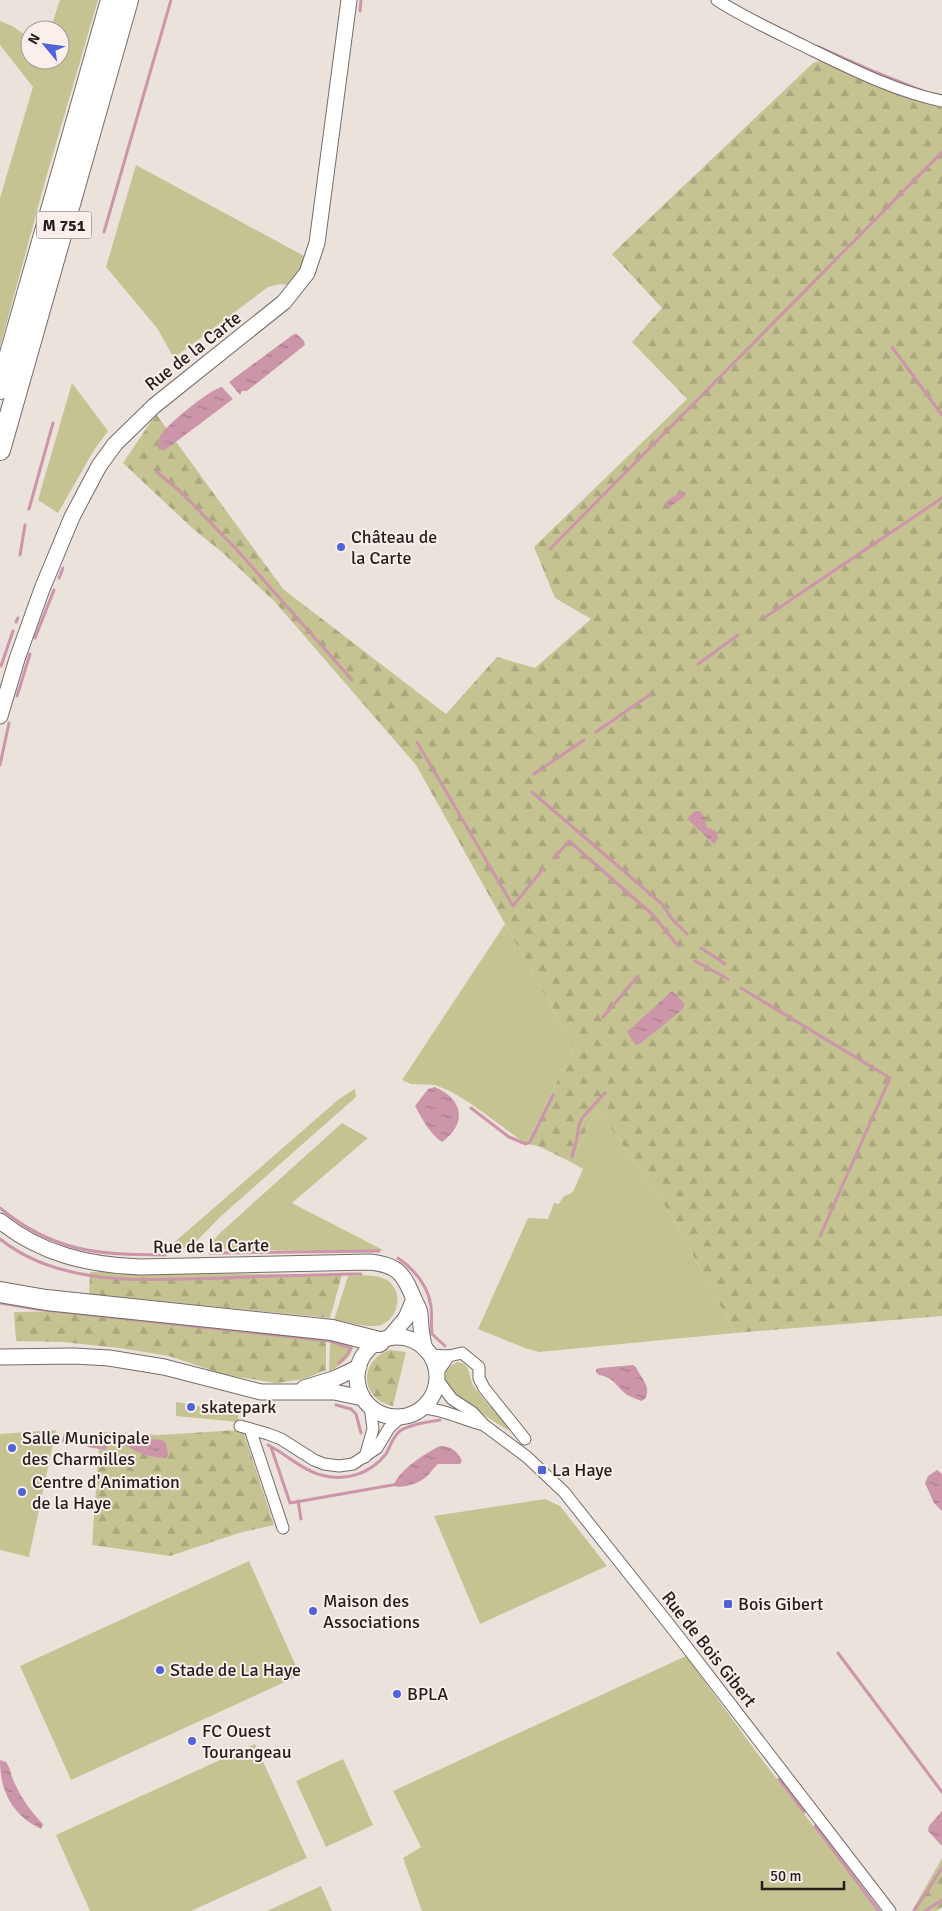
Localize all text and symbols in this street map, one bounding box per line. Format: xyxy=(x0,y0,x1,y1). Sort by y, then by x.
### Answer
north arrow xyxy=(20,20,70,70)
text: N xyxy=(24,31,44,47)
road number: M 751 xyxy=(36,212,92,238)
street label: Rue de la Carte xyxy=(140,307,246,395)
place label: Château de la Carte xyxy=(351,526,437,569)
marker: Château de la Carte xyxy=(335,541,347,553)
street label: Rue de la Carte xyxy=(153,1234,269,1258)
place label: skatepark xyxy=(201,1396,276,1418)
marker: skatepark xyxy=(185,1401,197,1413)
place label: Salle Municipale des Charmilles xyxy=(22,1427,150,1470)
marker: Salle Municipale des Charmilles xyxy=(6,1442,18,1454)
place label: La Haye xyxy=(552,1459,613,1481)
marker: La Haye xyxy=(536,1464,548,1476)
place label: Centre d'Animation de la Haye xyxy=(32,1471,180,1514)
marker: Centre d'Animation de la Haye xyxy=(16,1486,28,1498)
street label: Rue de Bois Gibert xyxy=(657,1587,761,1711)
place label: Maison des Associations xyxy=(323,1590,420,1633)
place label: Bois Gibert xyxy=(738,1593,823,1615)
marker: Bois Gibert xyxy=(722,1598,734,1610)
marker: Maison des Associations xyxy=(307,1605,319,1617)
place label: Stade de La Haye xyxy=(170,1659,301,1681)
marker: Stade de La Haye xyxy=(154,1664,166,1676)
place label: BPLA xyxy=(407,1683,448,1705)
marker: BPLA xyxy=(391,1688,403,1700)
place label: FC Ouest Tourangeau xyxy=(202,1720,292,1763)
marker: FC Ouest Tourangeau xyxy=(186,1735,198,1747)
scale bar xyxy=(762,1858,844,1890)
text: 50 m xyxy=(770,1867,801,1885)

